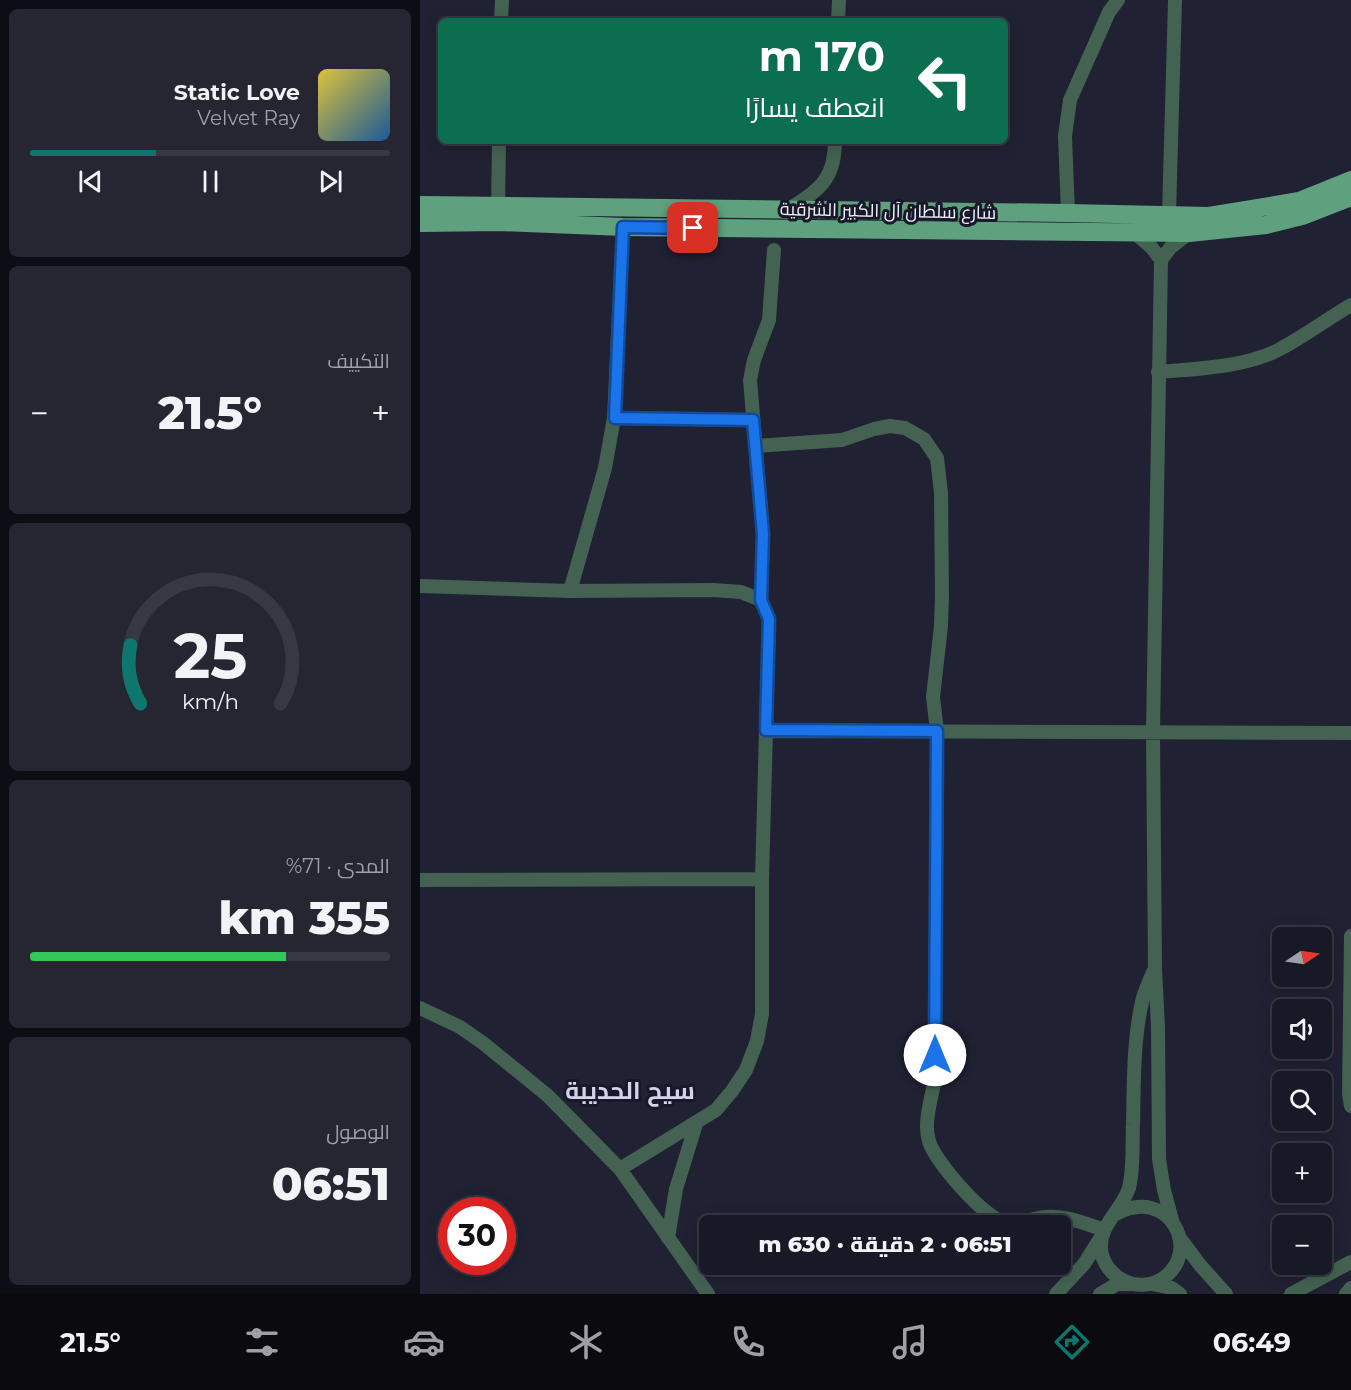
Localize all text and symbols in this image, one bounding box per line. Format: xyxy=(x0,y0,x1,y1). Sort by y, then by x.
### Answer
text: 170 m xyxy=(759,30,885,82)
icon: left xyxy=(906,42,984,120)
text: Static Love xyxy=(174,79,300,106)
text: انعطف يسارًا xyxy=(745,91,885,124)
text: Velvet Ray xyxy=(197,106,300,130)
icon: previous xyxy=(74,165,107,198)
icon: pause xyxy=(194,165,227,198)
icon: next xyxy=(314,165,347,198)
street label: شارع سلطان آل الكبير الشرقية xyxy=(780,198,996,225)
pin xyxy=(667,202,718,253)
icon: arrive xyxy=(676,211,709,244)
text: التكييف xyxy=(327,349,390,373)
text: 21.5° xyxy=(158,385,262,440)
text: − xyxy=(30,393,49,433)
text: + xyxy=(371,393,390,433)
text: 25 xyxy=(173,618,247,694)
text: km/h xyxy=(181,688,239,714)
text: المدى · 71% xyxy=(286,854,390,878)
text: 355 km xyxy=(218,890,390,945)
north arrow xyxy=(1272,927,1332,987)
map controls xyxy=(1272,927,1332,1275)
button: sound xyxy=(1272,999,1332,1059)
position arrow xyxy=(903,1023,967,1087)
button: search xyxy=(1272,1071,1332,1131)
district label: سيح الحديبة xyxy=(565,1076,695,1107)
text: الوصول xyxy=(326,1120,390,1144)
button: + xyxy=(1272,1143,1332,1203)
text: 06:51 xyxy=(272,1156,390,1211)
speed limit sign: 30 xyxy=(438,1197,516,1275)
button: − xyxy=(1272,1215,1332,1275)
text: 06:51 · 2 دقيقة · 630 m xyxy=(758,1231,1012,1258)
icon: filters xyxy=(241,1321,283,1363)
icon: car xyxy=(403,1321,445,1363)
icon: climate xyxy=(565,1321,607,1363)
icon: phone xyxy=(727,1321,769,1363)
icon: music xyxy=(889,1321,931,1363)
icon: directions xyxy=(1051,1321,1093,1363)
text: 21.5° xyxy=(60,1326,121,1359)
text: 06:49 xyxy=(1213,1326,1291,1359)

